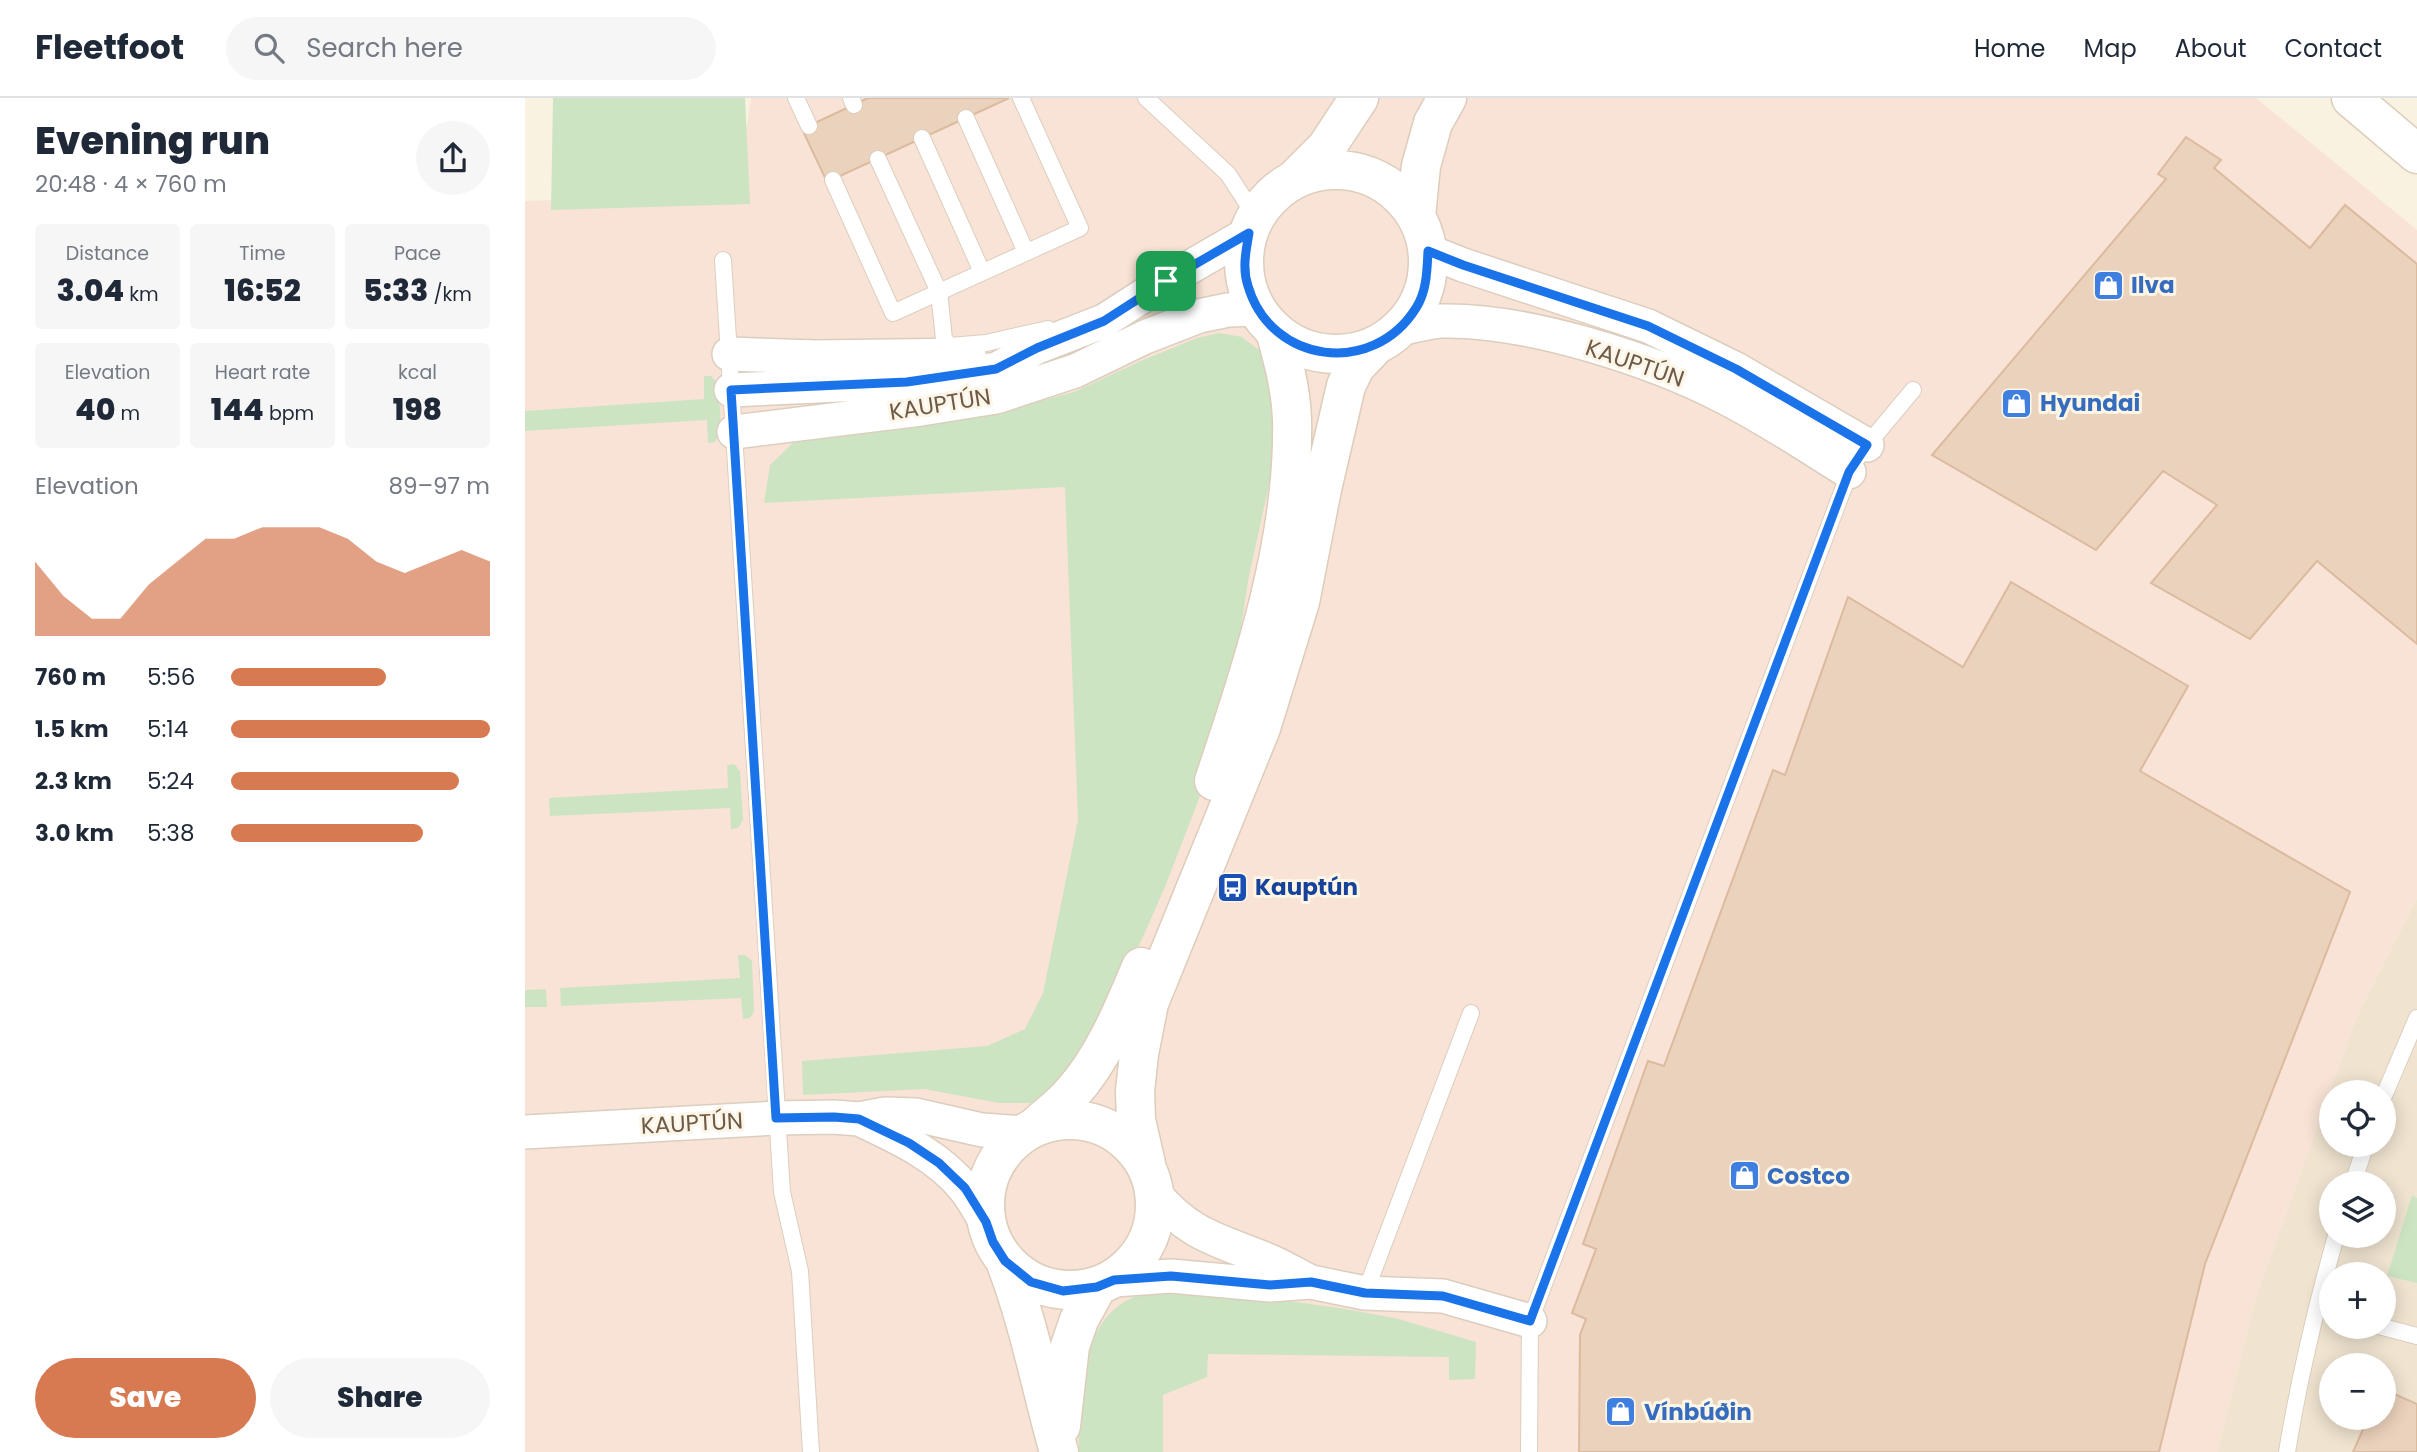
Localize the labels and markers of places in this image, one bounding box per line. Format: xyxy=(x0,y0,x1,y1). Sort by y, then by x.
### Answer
pin xyxy=(1136,251,1196,311)
shop icon: Ilva xyxy=(2091,268,2125,302)
place label: Ilva xyxy=(2131,269,2175,301)
shop icon: Hyundai xyxy=(2000,386,2034,420)
place label: Hyundai xyxy=(2040,387,2140,419)
bus stop icon: Kauptún xyxy=(1215,870,1249,904)
place label: Kauptún xyxy=(1255,871,1358,903)
shop icon: Costco xyxy=(1727,1159,1761,1193)
place label: Costco xyxy=(1767,1160,1850,1192)
shop icon: Vínbúðin xyxy=(1604,1395,1638,1429)
place label: Vínbúðin xyxy=(1644,1396,1752,1428)

